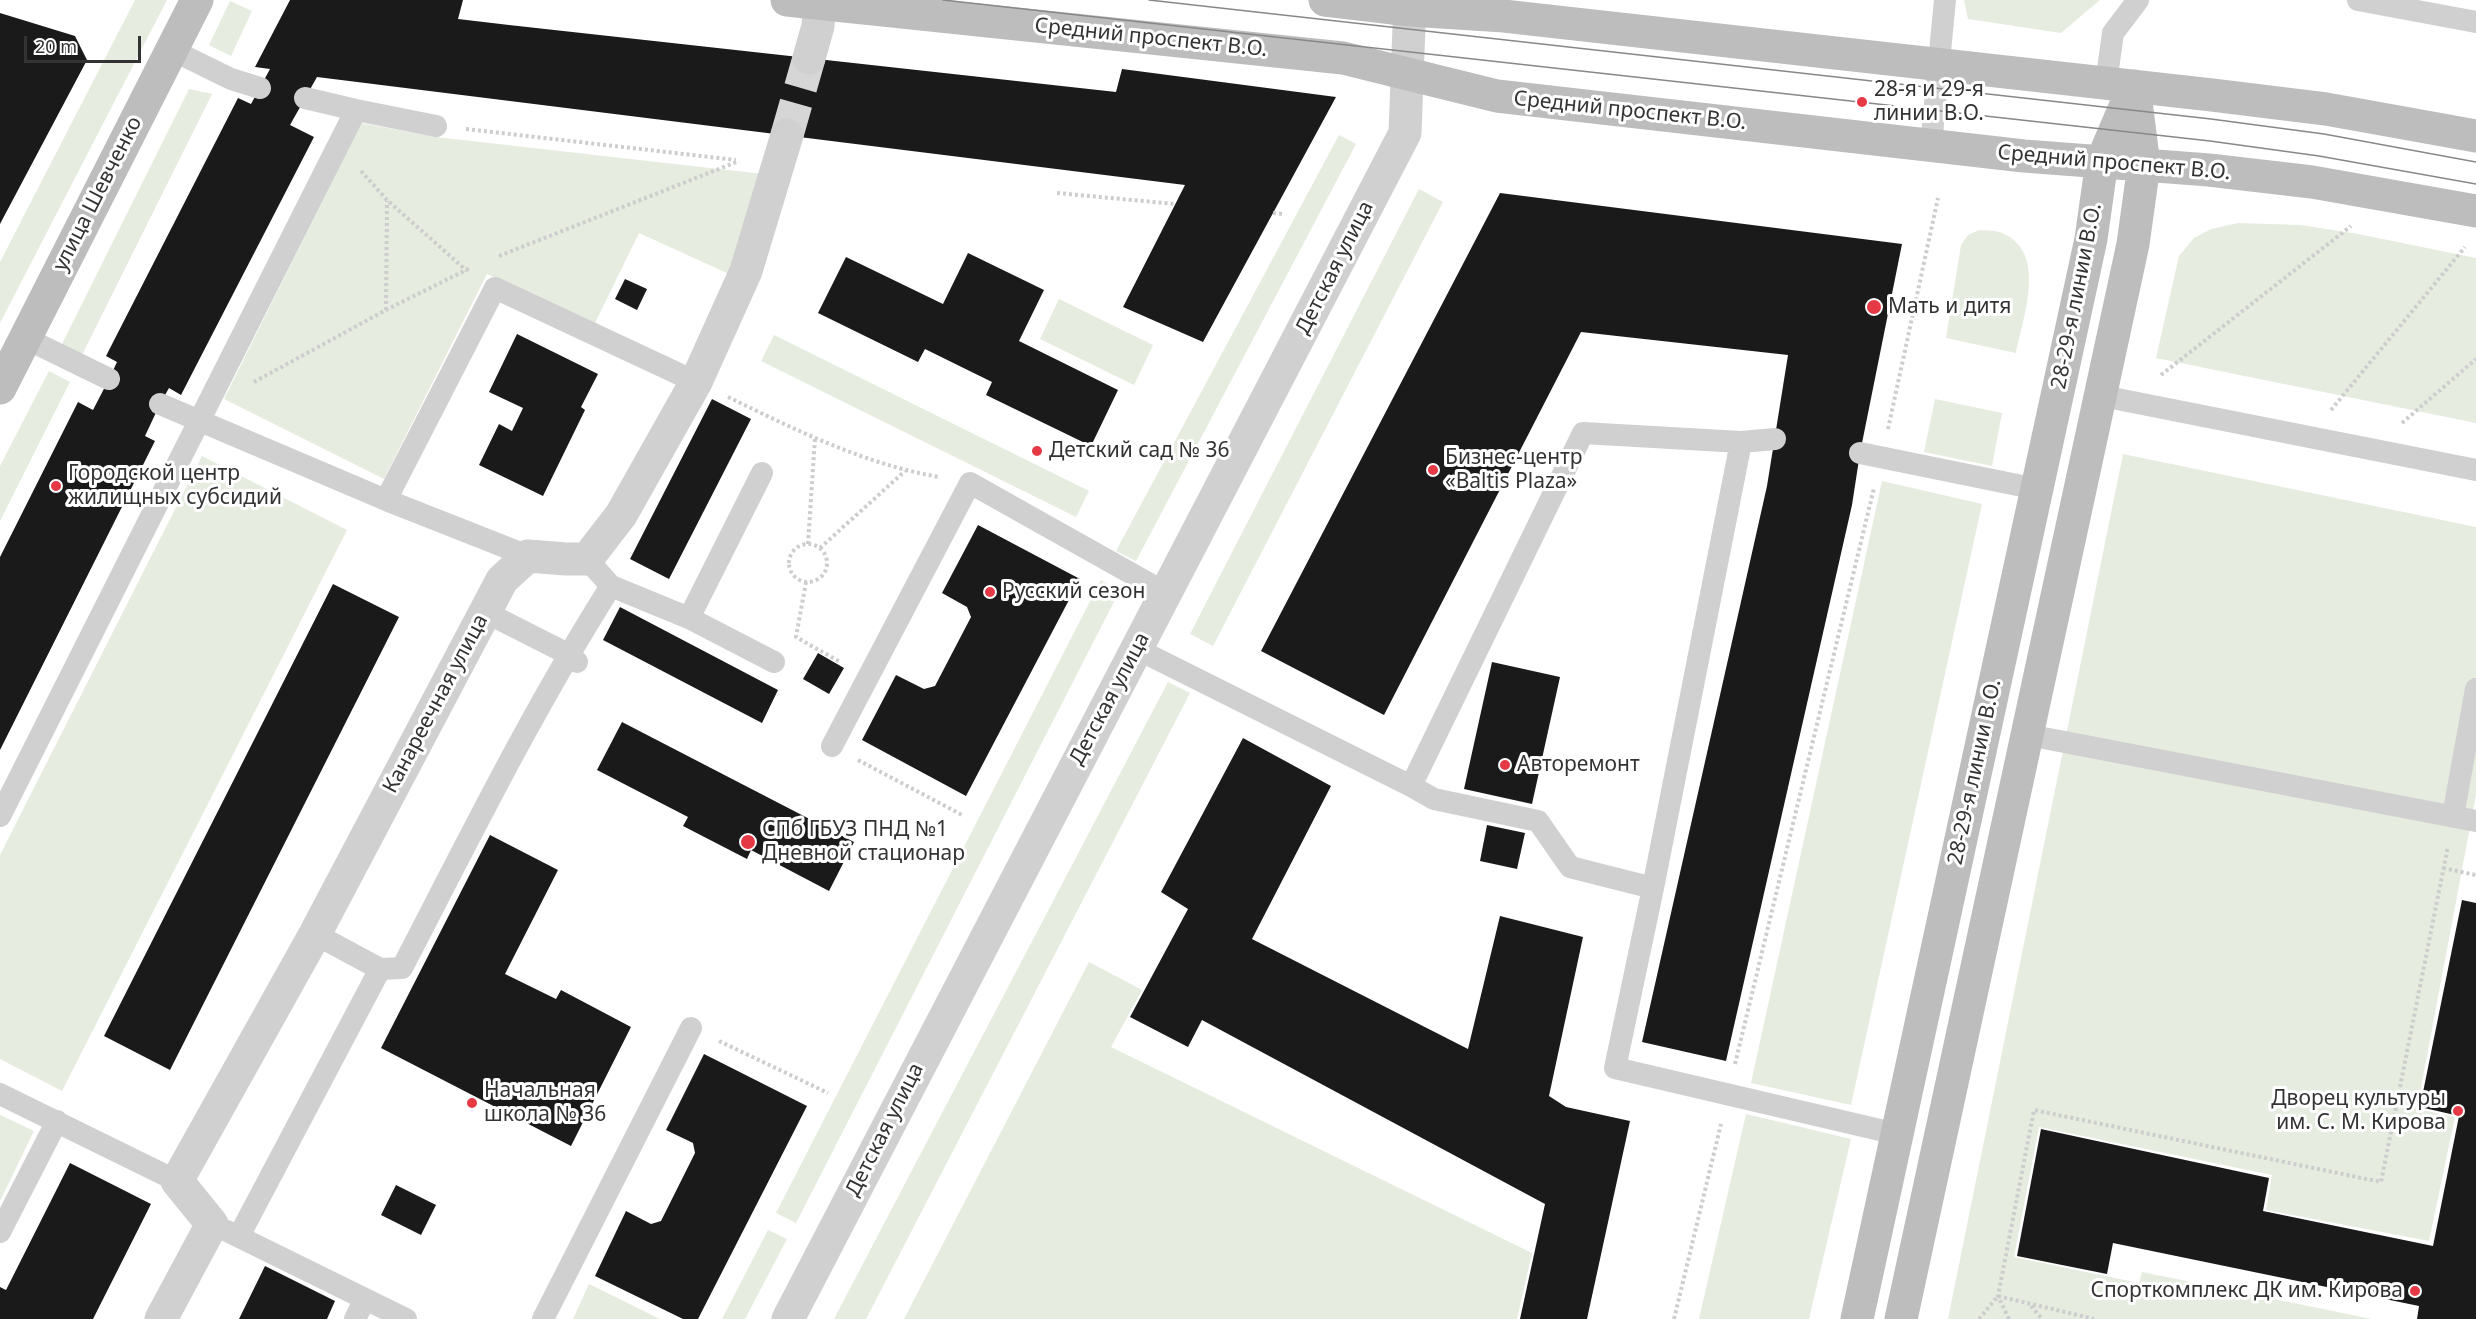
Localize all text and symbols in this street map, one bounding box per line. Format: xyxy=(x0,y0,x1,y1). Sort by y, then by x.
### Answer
street label: Средний проспект В.О. xyxy=(1033,13,1269,63)
scale bar xyxy=(27,24,144,62)
text: 20 m xyxy=(35,34,77,58)
place label: 28-я и 29-я линии В.О. xyxy=(1874,77,1984,127)
street label: Средний проспект В.О. xyxy=(1512,86,1748,136)
marker: 28-я и 29-я линии В.О. xyxy=(1855,95,1869,109)
street label: улица Шевченко xyxy=(48,112,148,276)
street label: Средний проспект В.О. xyxy=(1996,140,2232,186)
street label: Детская улица xyxy=(1291,197,1379,339)
street label: 28-29-я линии В.О. xyxy=(2047,201,2107,391)
place label: Мать и дитя xyxy=(1888,294,2011,320)
marker: Мать и дитя xyxy=(1865,298,1883,316)
place label: Детский сад № 36 xyxy=(1049,438,1229,464)
marker: Детский сад № 36 xyxy=(1030,444,1044,458)
place label: Бизнес-центр «Baltis Plaza» xyxy=(1445,445,1583,495)
place label: Городской центр жилищных субсидий xyxy=(68,461,282,511)
marker: Бизнес-центр «Baltis Plaza» xyxy=(1426,463,1440,477)
marker: Городской центр жилищных субсидий xyxy=(49,479,63,493)
place label: Русский сезон xyxy=(1002,579,1145,605)
marker: Русский сезон xyxy=(983,585,997,599)
street label: Канареечная улица xyxy=(378,610,494,798)
street label: Детская улица xyxy=(1065,629,1155,769)
street label: 28-29-я линии В.О. xyxy=(1943,677,2007,867)
place label: Авторемонт xyxy=(1517,752,1640,778)
marker: Авторемонт xyxy=(1498,758,1512,772)
place label: СПб ГБУЗ ПНД №1 Дневной стационар xyxy=(762,817,965,867)
marker: СПб ГБУЗ ПНД №1 Дневной стационар xyxy=(739,833,757,851)
street label: Детская улица xyxy=(841,1059,929,1201)
place label: Начальная школа № 36 xyxy=(484,1078,606,1128)
place label: Дворец культуры им. С. М. Кирова xyxy=(2271,1086,2446,1136)
marker: Начальная школа № 36 xyxy=(465,1096,479,1110)
marker: Дворец культуры им. С. М. Кирова xyxy=(2451,1104,2465,1118)
place label: Спорткомплекс ДК им. Кирова xyxy=(2090,1278,2403,1304)
marker: Спорткомплекс ДК им. Кирова xyxy=(2408,1284,2422,1298)

